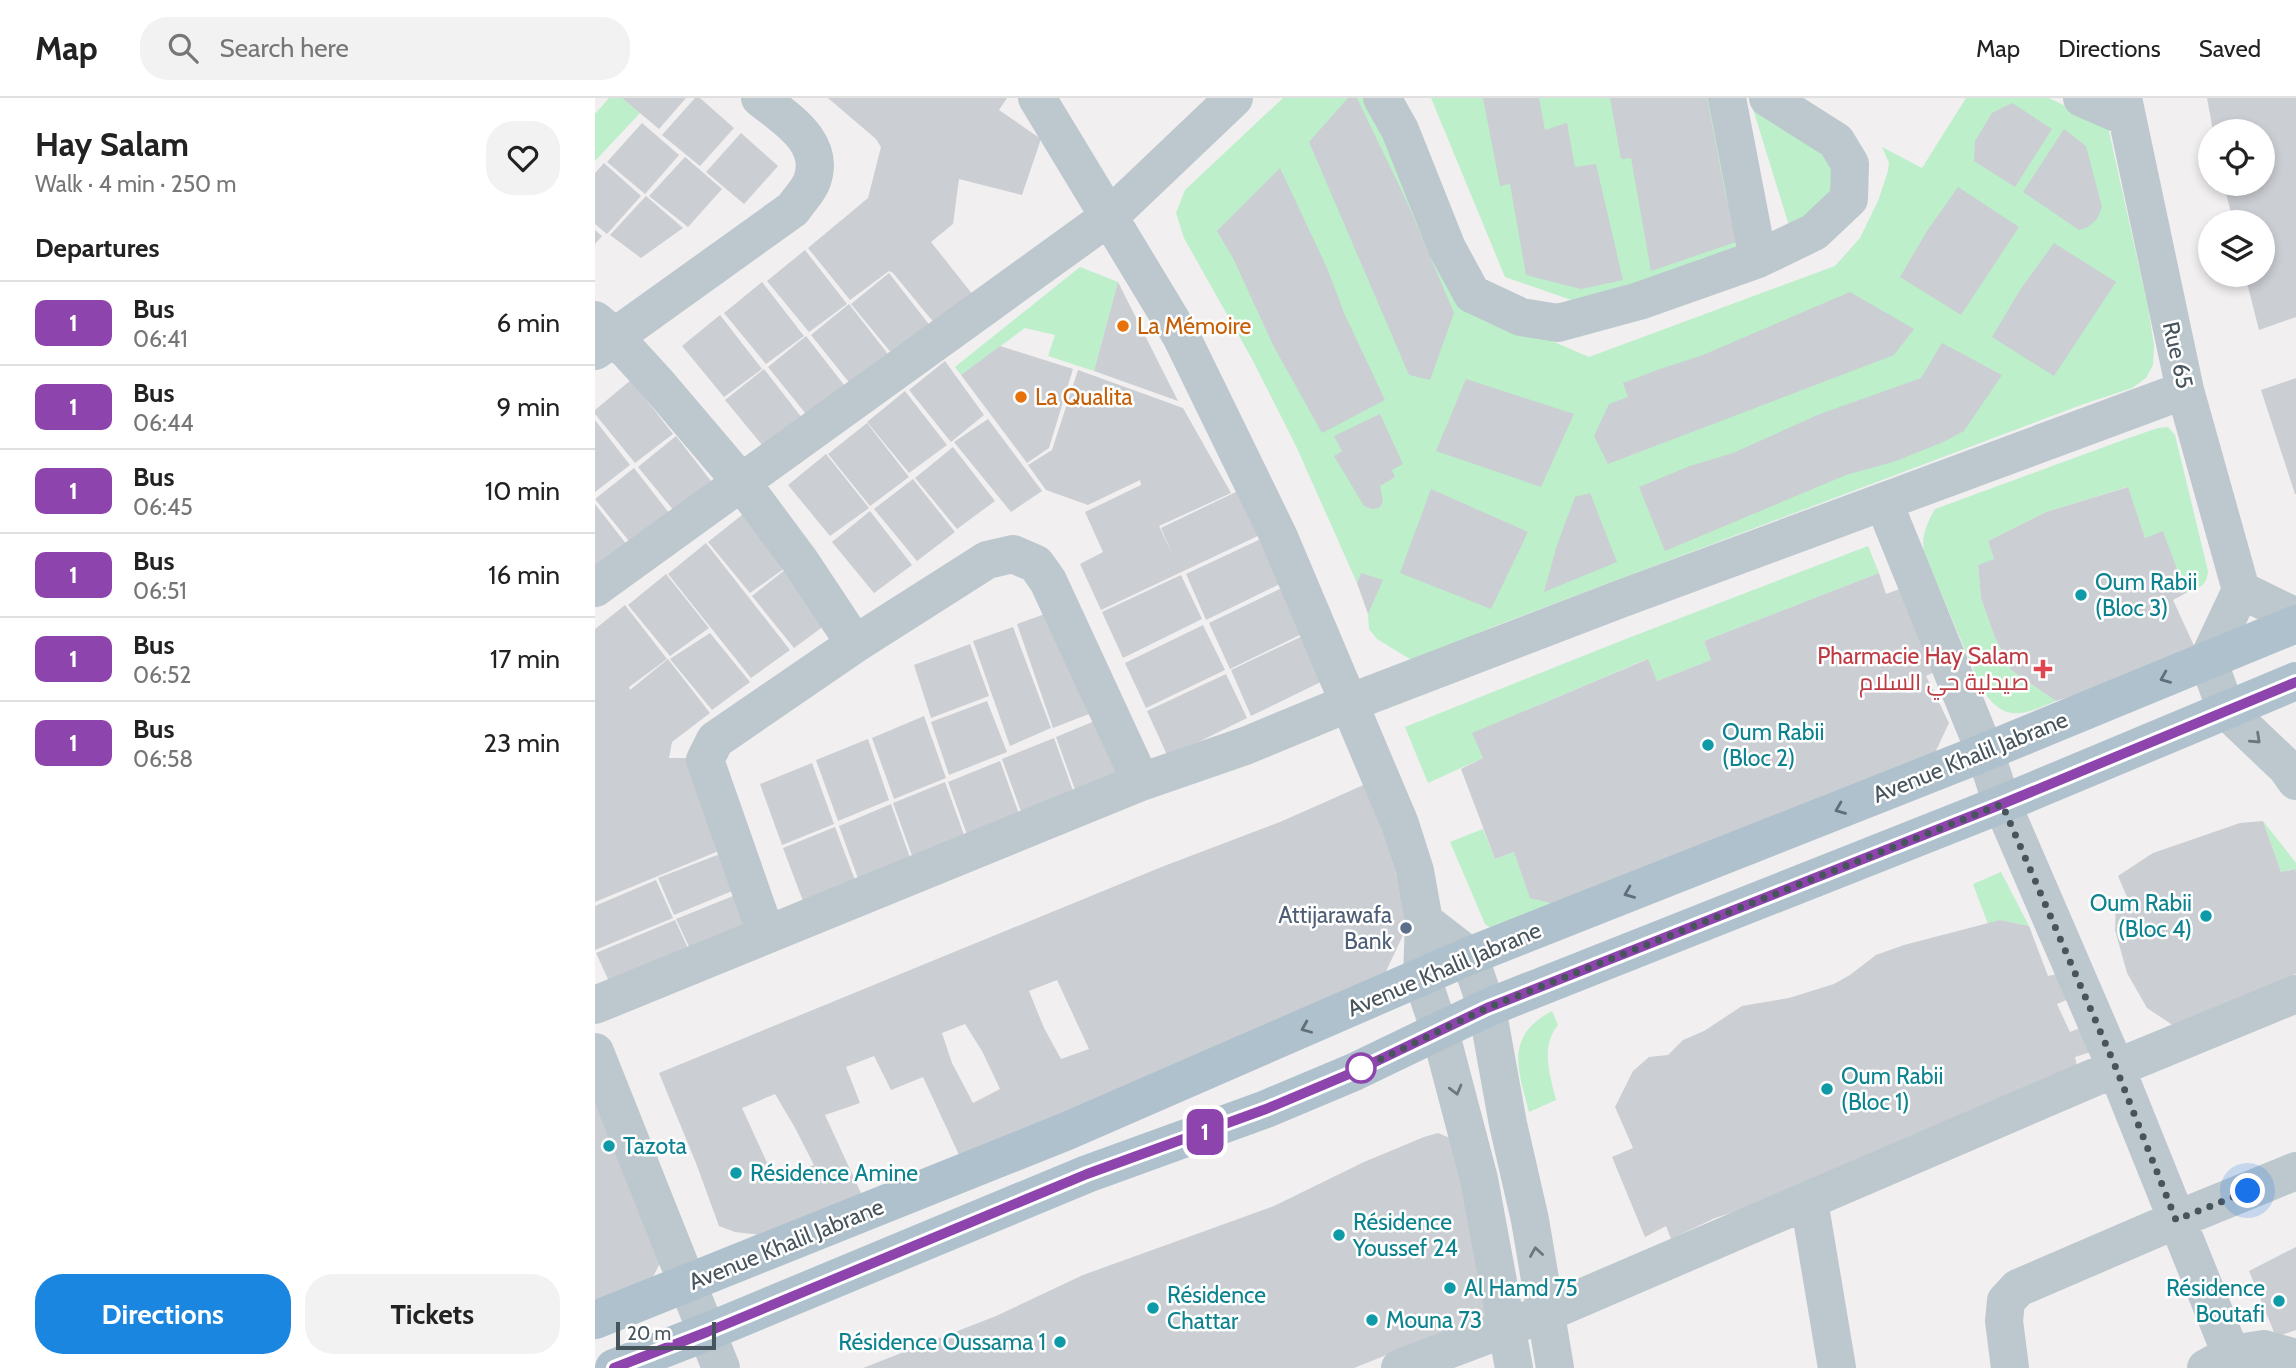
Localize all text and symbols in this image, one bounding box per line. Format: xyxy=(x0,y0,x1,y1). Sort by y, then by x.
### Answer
search box xyxy=(140,17,630,80)
text: Map xyxy=(35,28,98,68)
icon: search xyxy=(164,29,202,67)
text: Search here xyxy=(220,32,349,64)
text: Map xyxy=(1976,34,2020,63)
text: Directions xyxy=(2058,34,2161,63)
text: Saved xyxy=(2199,34,2261,63)
map controls xyxy=(2198,119,2275,287)
button: locate xyxy=(2198,119,2275,196)
button: heart xyxy=(486,121,560,195)
text: Hay Salam xyxy=(35,124,189,164)
text: Walk · 4 min · 250 m xyxy=(35,170,237,198)
button: layers xyxy=(2198,210,2275,287)
text: Departures xyxy=(35,232,159,264)
text: Bus xyxy=(133,293,174,325)
text: 6 min xyxy=(497,307,560,339)
text: 1 xyxy=(69,308,78,337)
place label: La Mémoire xyxy=(1137,312,1252,340)
marker: La Mémoire xyxy=(1115,318,1131,334)
street label: Rue 65 xyxy=(2157,319,2199,391)
text: 06:41 xyxy=(133,325,188,353)
text: Bus xyxy=(133,377,174,409)
place label: La Qualita xyxy=(1035,383,1133,411)
marker: La Qualita xyxy=(1013,389,1029,405)
text: 9 min xyxy=(497,391,560,423)
text: 1 xyxy=(69,392,78,421)
text: 06:44 xyxy=(133,409,194,437)
text: Bus xyxy=(133,461,174,493)
text: 10 min xyxy=(485,475,560,507)
text: 1 xyxy=(69,476,78,505)
text: 06:45 xyxy=(133,493,193,521)
text: Bus xyxy=(133,545,174,577)
text: 16 min xyxy=(488,559,560,591)
text: 1 xyxy=(69,560,78,589)
place label: Oum Rabii (Bloc 3) xyxy=(2095,568,2197,622)
text: 06:51 xyxy=(133,577,187,605)
marker: Oum Rabii (Bloc 3) xyxy=(2073,587,2089,603)
text: Bus xyxy=(133,629,174,661)
place label: Pharmacie Hay Salam صيدلية حي السلام xyxy=(1817,642,2029,700)
text: 17 min xyxy=(490,643,560,675)
text: 1 xyxy=(69,644,78,673)
text: 06:52 xyxy=(133,661,191,689)
marker: Pharmacie Hay Salam صيدلية حي السلام xyxy=(2035,661,2051,677)
one-way arrow xyxy=(2160,669,2172,683)
street label: Avenue Khalil Jabrane xyxy=(1868,705,2072,809)
text: Bus xyxy=(133,713,174,745)
place label: Oum Rabii (Bloc 2) xyxy=(1722,718,1824,772)
text: 23 min xyxy=(484,727,560,759)
text: 1 xyxy=(69,728,78,757)
one-way arrow xyxy=(2248,730,2261,743)
marker: Oum Rabii (Bloc 2) xyxy=(1700,737,1716,753)
text: 06:58 xyxy=(133,745,193,773)
one-way arrow xyxy=(1835,800,1847,814)
one-way arrow xyxy=(1623,884,1635,898)
place label: Oum Rabii (Bloc 4) xyxy=(2090,889,2192,943)
place label: Attijarawafa Bank xyxy=(1278,901,1393,955)
marker: Oum Rabii (Bloc 4) xyxy=(2198,908,2214,924)
street label: Avenue Khalil Jabrane xyxy=(1343,915,1545,1022)
marker: Attijarawafa Bank xyxy=(1398,920,1414,936)
one-way arrow xyxy=(1301,1020,1313,1034)
unlabelled marker xyxy=(1346,1053,1376,1083)
place label: Oum Rabii (Bloc 1) xyxy=(1841,1062,1943,1116)
marker: Oum Rabii (Bloc 1) xyxy=(1819,1081,1835,1097)
one-way arrow xyxy=(1448,1084,1462,1096)
line badge: 1 xyxy=(1182,1109,1228,1155)
text: 1 xyxy=(1201,1117,1209,1146)
place label: Tazota xyxy=(623,1132,687,1160)
marker: Tazota xyxy=(601,1138,617,1154)
place label: Résidence Amine xyxy=(750,1159,918,1187)
marker: Résidence Amine xyxy=(728,1165,744,1181)
your location xyxy=(2230,1173,2265,1208)
street label: Avenue Khalil Jabrane xyxy=(684,1192,888,1296)
place label: Résidence Youssef 24 xyxy=(1352,1208,1458,1262)
marker: Résidence Youssef 24 xyxy=(1331,1227,1347,1243)
one-way arrow xyxy=(1529,1246,1544,1258)
button: Directions xyxy=(35,1274,291,1354)
button: Tickets xyxy=(305,1274,560,1354)
place label: Al Hamd 75 xyxy=(1464,1274,1578,1302)
place label: Résidence Boutafi xyxy=(2166,1274,2265,1328)
marker: Al Hamd 75 xyxy=(1442,1280,1458,1296)
place label: Résidence Chattar xyxy=(1167,1281,1266,1335)
marker: Résidence Boutafi xyxy=(2271,1293,2287,1309)
marker: Résidence Chattar xyxy=(1145,1300,1161,1316)
place label: Mouna 73 xyxy=(1386,1306,1482,1334)
marker: Mouna 73 xyxy=(1364,1312,1380,1328)
scale bar xyxy=(616,1319,716,1351)
text: 20 m xyxy=(627,1322,671,1345)
place label: Résidence Oussama 1 xyxy=(838,1328,1046,1356)
marker: Résidence Oussama 1 xyxy=(1052,1334,1068,1350)

